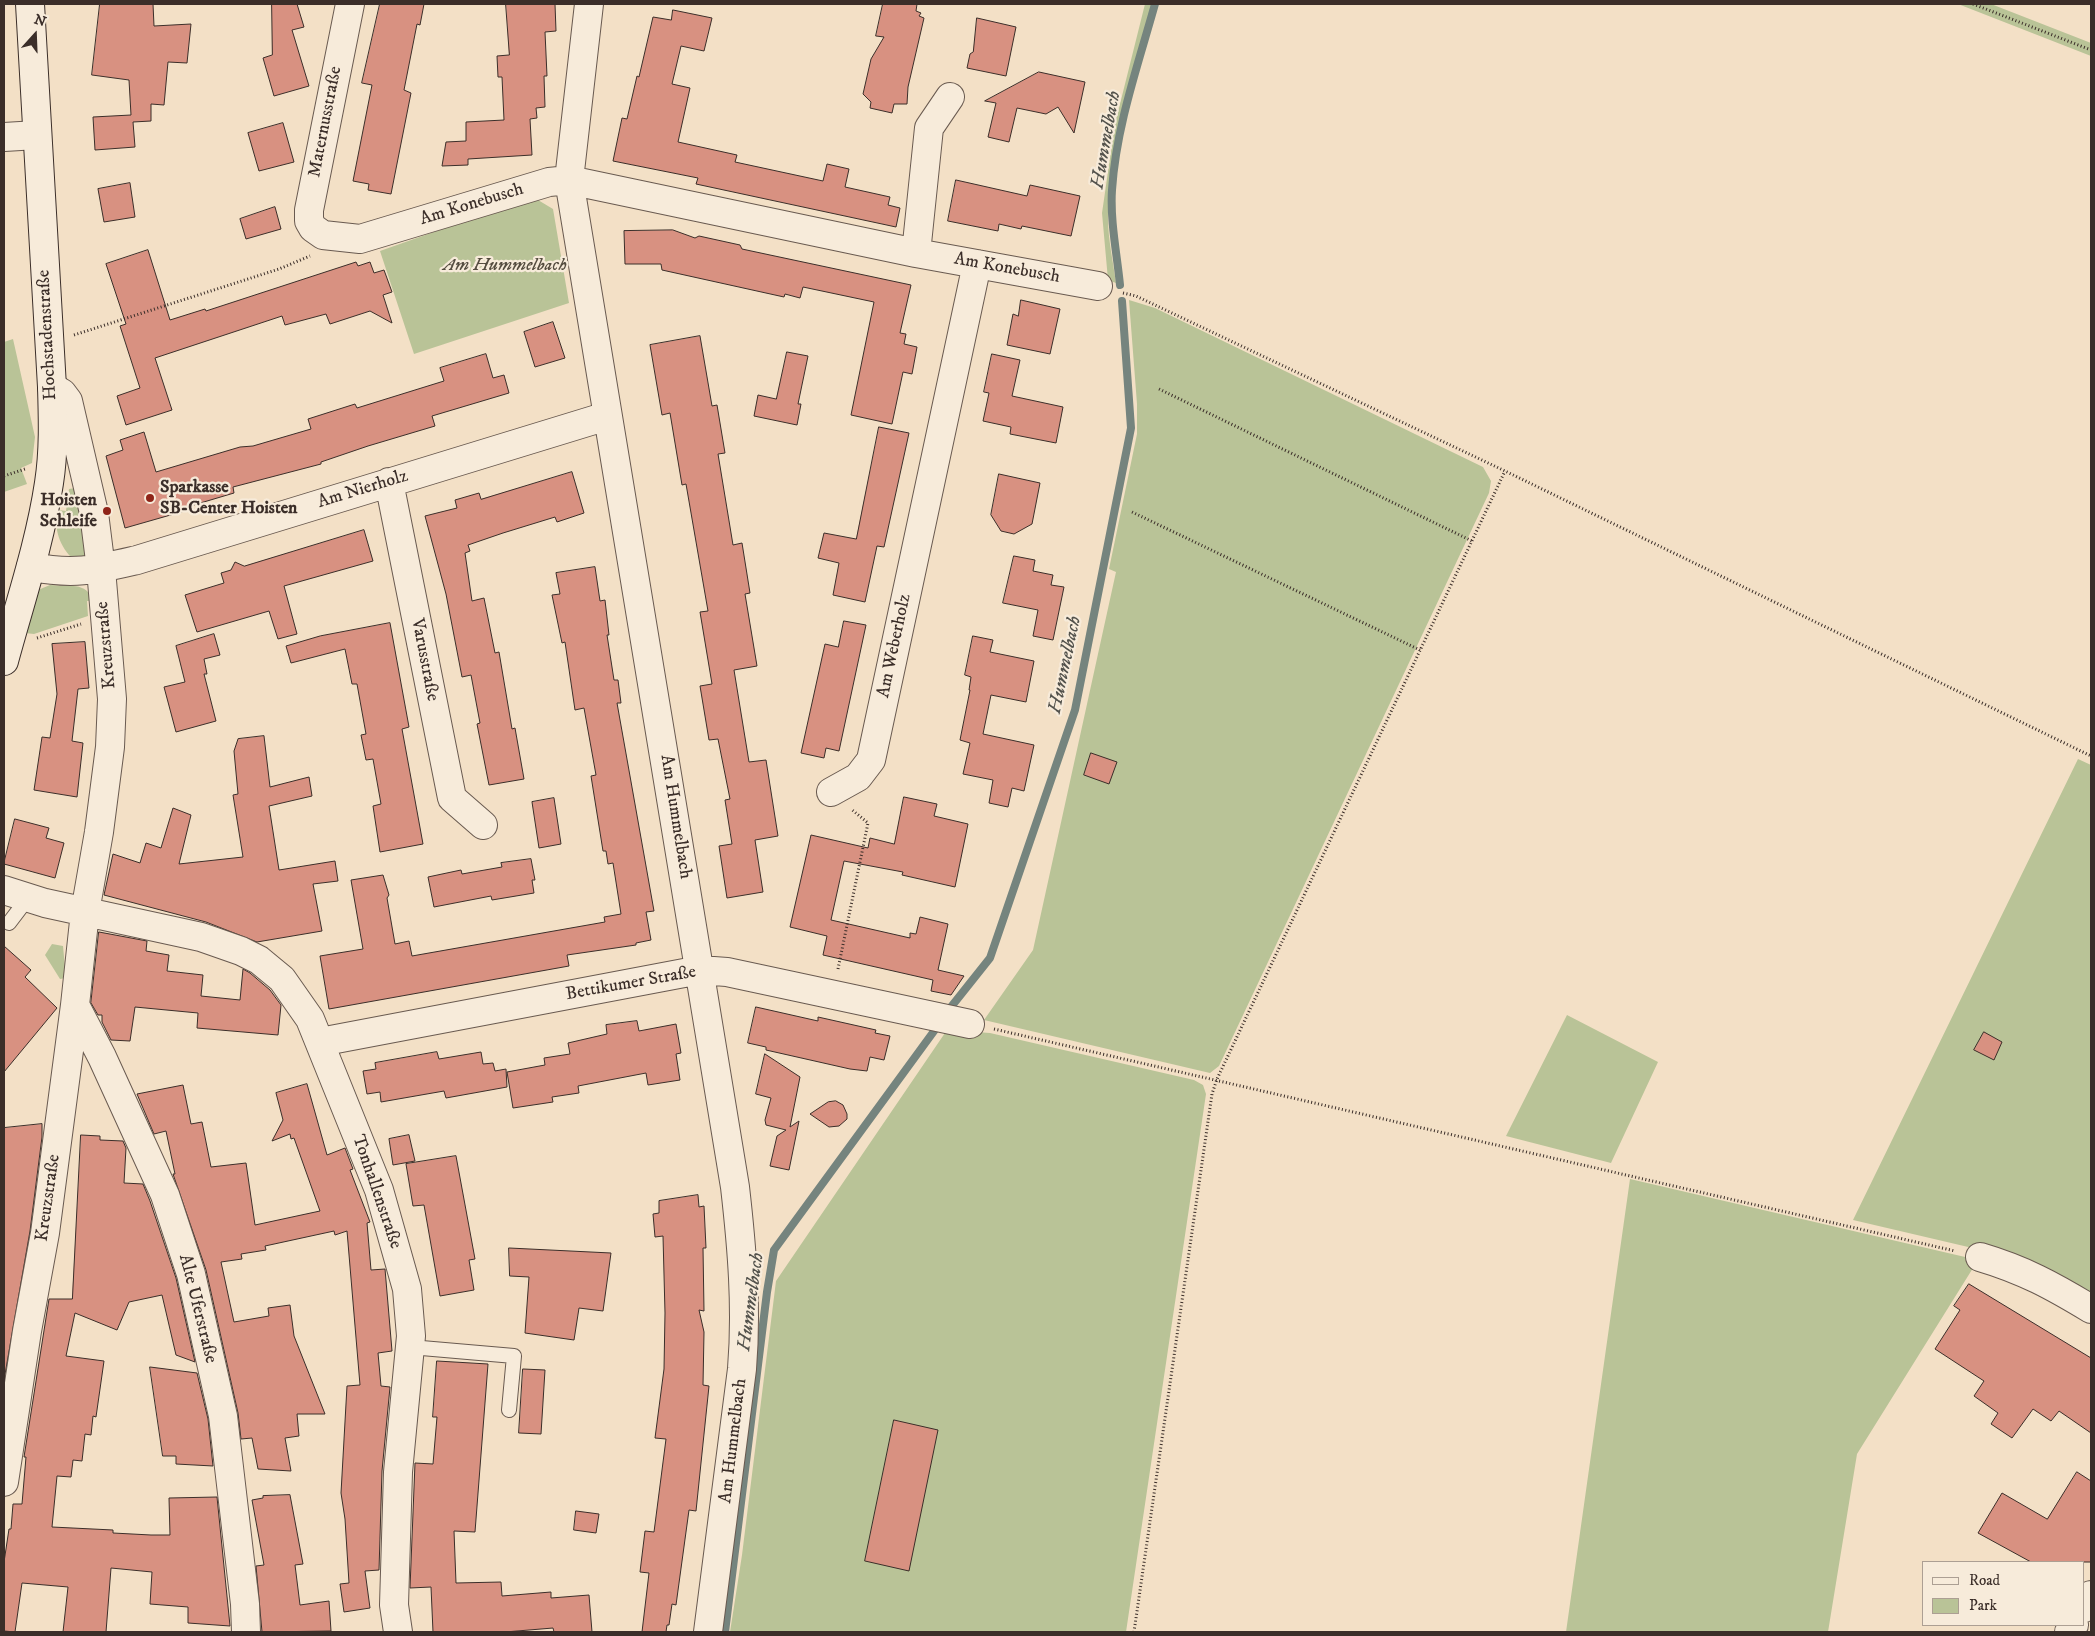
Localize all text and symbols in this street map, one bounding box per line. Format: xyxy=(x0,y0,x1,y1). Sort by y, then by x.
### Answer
north arrow xyxy=(10,10,60,60)
text: N xyxy=(32,10,49,31)
street label: Maternusstraße xyxy=(305,65,347,179)
water label: Hummelbach xyxy=(1087,89,1127,191)
street label: Am Konebusch xyxy=(418,179,526,231)
street label: Am Konebusch xyxy=(952,249,1062,289)
park label: Am Hummelbach xyxy=(443,255,567,277)
street label: Hochstadenstraße xyxy=(34,269,62,401)
street label: Am Nierholz xyxy=(315,466,411,514)
place label: Sparkasse SB-Center Hoisten xyxy=(160,477,298,520)
place label: Hoisten Schleife xyxy=(40,490,97,532)
marker: Sparkasse SB-Center Hoisten xyxy=(144,492,156,504)
marker: Hoisten Schleife xyxy=(101,505,113,517)
street label: Am Weberholz xyxy=(873,592,917,700)
street label: Kreuzstraße xyxy=(92,600,122,690)
water label: Hummelbach xyxy=(1045,614,1087,716)
street label: Varusstraße xyxy=(405,617,443,703)
street label: Am Hummelbach xyxy=(655,753,695,881)
street label: Bettikumer Straße xyxy=(564,962,698,1006)
street label: Tonhallenstraße xyxy=(346,1132,406,1252)
street label: Kreuzstraße xyxy=(32,1153,66,1243)
water label: Hummelbach xyxy=(734,1251,770,1353)
street label: Alte Uferstraße xyxy=(173,1252,221,1366)
street label: Am Hummelbach xyxy=(716,1377,752,1505)
legend xyxy=(1922,1561,2085,1626)
text: Road xyxy=(1969,1571,2000,1590)
text: Park xyxy=(1969,1596,1997,1615)

